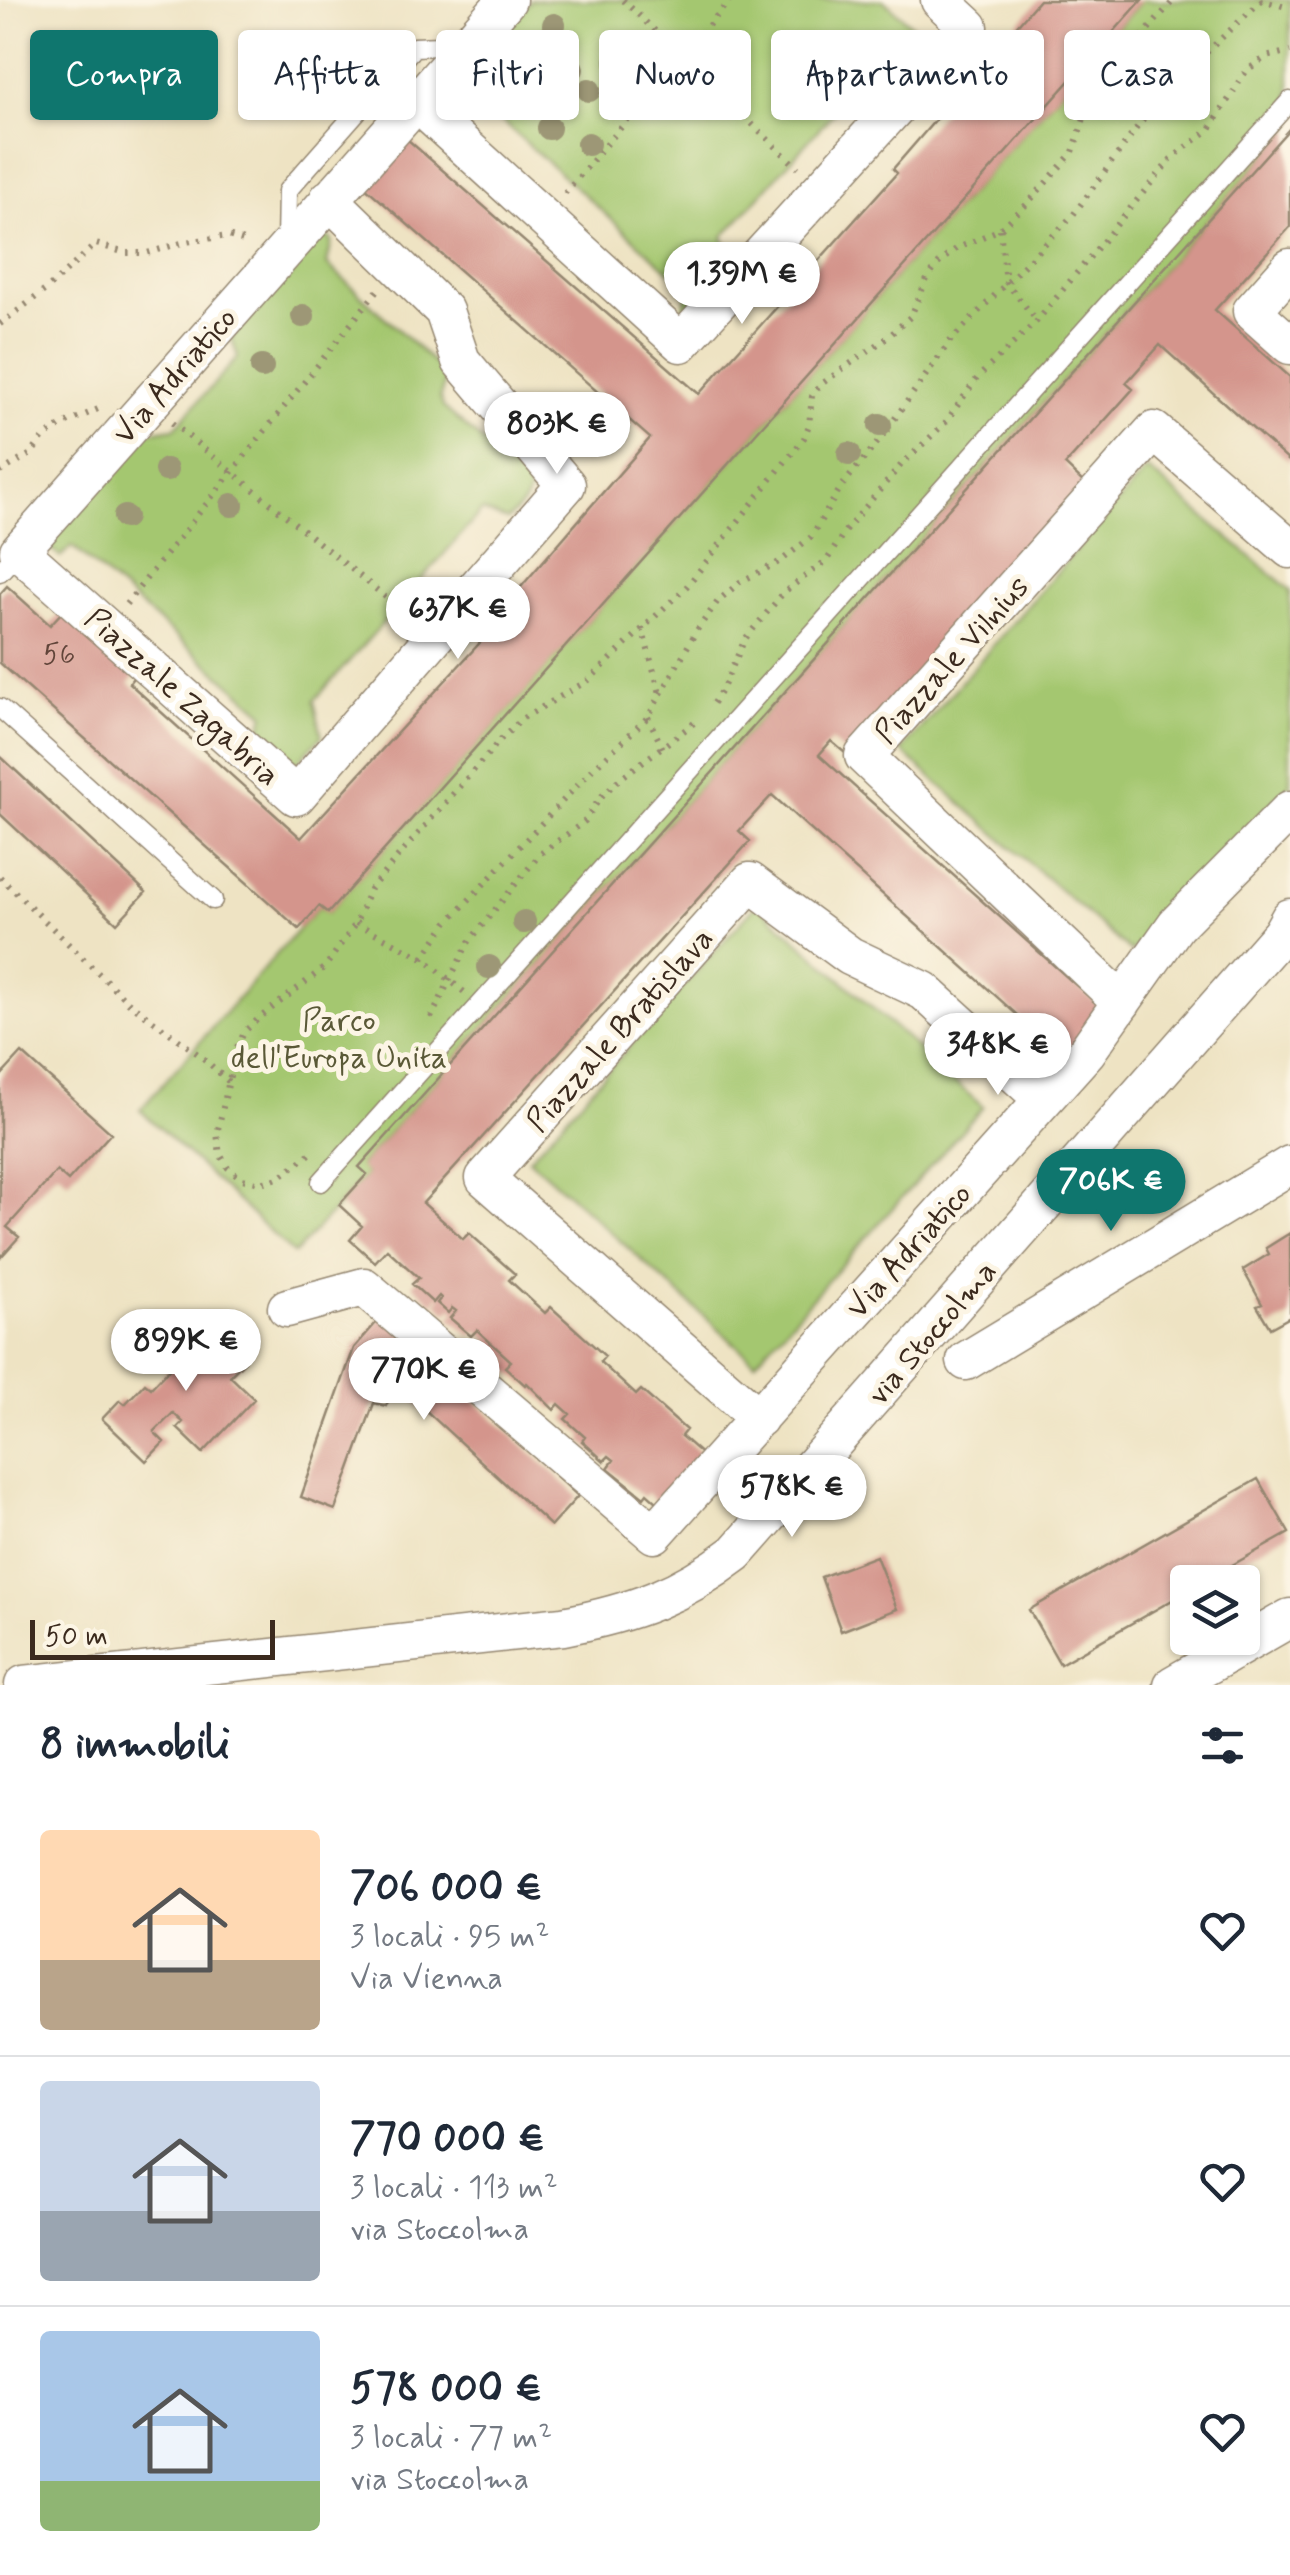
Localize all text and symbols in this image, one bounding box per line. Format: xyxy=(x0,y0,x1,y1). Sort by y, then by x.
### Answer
chip: Compra xyxy=(30,30,218,120)
chip: Affitta xyxy=(238,30,416,120)
chip: Filtri xyxy=(436,30,579,120)
chip: Nuovo xyxy=(599,30,751,120)
chip: Appartamento xyxy=(771,30,1044,120)
chip: Casa xyxy=(1064,30,1210,120)
pin: 1.39M € xyxy=(650,242,834,327)
text: 1.39M € xyxy=(686,253,798,295)
street label: Via Adriatico xyxy=(104,299,247,454)
pin: 803K € xyxy=(476,392,638,477)
text: 803K € xyxy=(506,403,608,445)
street label: Piazzale Vilnius xyxy=(866,567,1039,753)
pin: 637K € xyxy=(377,577,539,662)
text: 637K € xyxy=(408,588,508,630)
street label: Piazzale Zagabria xyxy=(74,599,288,798)
house number: 56 xyxy=(43,637,75,674)
street label: Piazzale Bratislava xyxy=(517,919,724,1142)
park label: Parco dell'Europa Unita xyxy=(231,1000,447,1079)
pin: 348K € xyxy=(917,1013,1079,1098)
text: 348K € xyxy=(946,1024,1050,1066)
pin: 706K € xyxy=(1030,1149,1192,1234)
text: 706K € xyxy=(1058,1160,1164,1202)
street label: Via Adriatico xyxy=(837,1174,982,1328)
street label: via Stoccolma xyxy=(858,1252,1007,1415)
pin: 899K € xyxy=(105,1309,267,1394)
text: 899K € xyxy=(133,1320,239,1362)
pin: 770K € xyxy=(343,1338,505,1423)
text: 770K € xyxy=(371,1349,477,1391)
pin: 578K € xyxy=(711,1455,873,1540)
text: 578K € xyxy=(740,1466,844,1508)
map controls xyxy=(1170,1565,1260,1655)
button: layers xyxy=(1170,1565,1260,1655)
scale bar xyxy=(30,1615,275,1660)
text: 50 m xyxy=(45,1619,108,1656)
text: 8 immobili xyxy=(40,1718,230,1773)
icon: filters xyxy=(1195,1718,1250,1773)
text: 706 000 € xyxy=(350,1861,542,1916)
icon: home xyxy=(120,1870,240,1990)
icon: heart xyxy=(1195,1903,1250,1958)
text: 3 locali · 95 m² xyxy=(350,1916,549,1958)
text: Via Vienna xyxy=(350,1958,503,2000)
text: 770 000 € xyxy=(350,2112,545,2167)
icon: home xyxy=(120,2121,240,2241)
icon: heart xyxy=(1195,2154,1250,2209)
text: 3 locali · 113 m² xyxy=(350,2167,558,2209)
text: via Stoccolma xyxy=(350,2209,529,2251)
text: 578 000 € xyxy=(350,2362,542,2417)
icon: home xyxy=(120,2371,240,2491)
icon: heart xyxy=(1195,2404,1250,2459)
text: 3 locali · 77 m² xyxy=(350,2417,552,2459)
text: via Stoccolma xyxy=(350,2459,529,2501)

